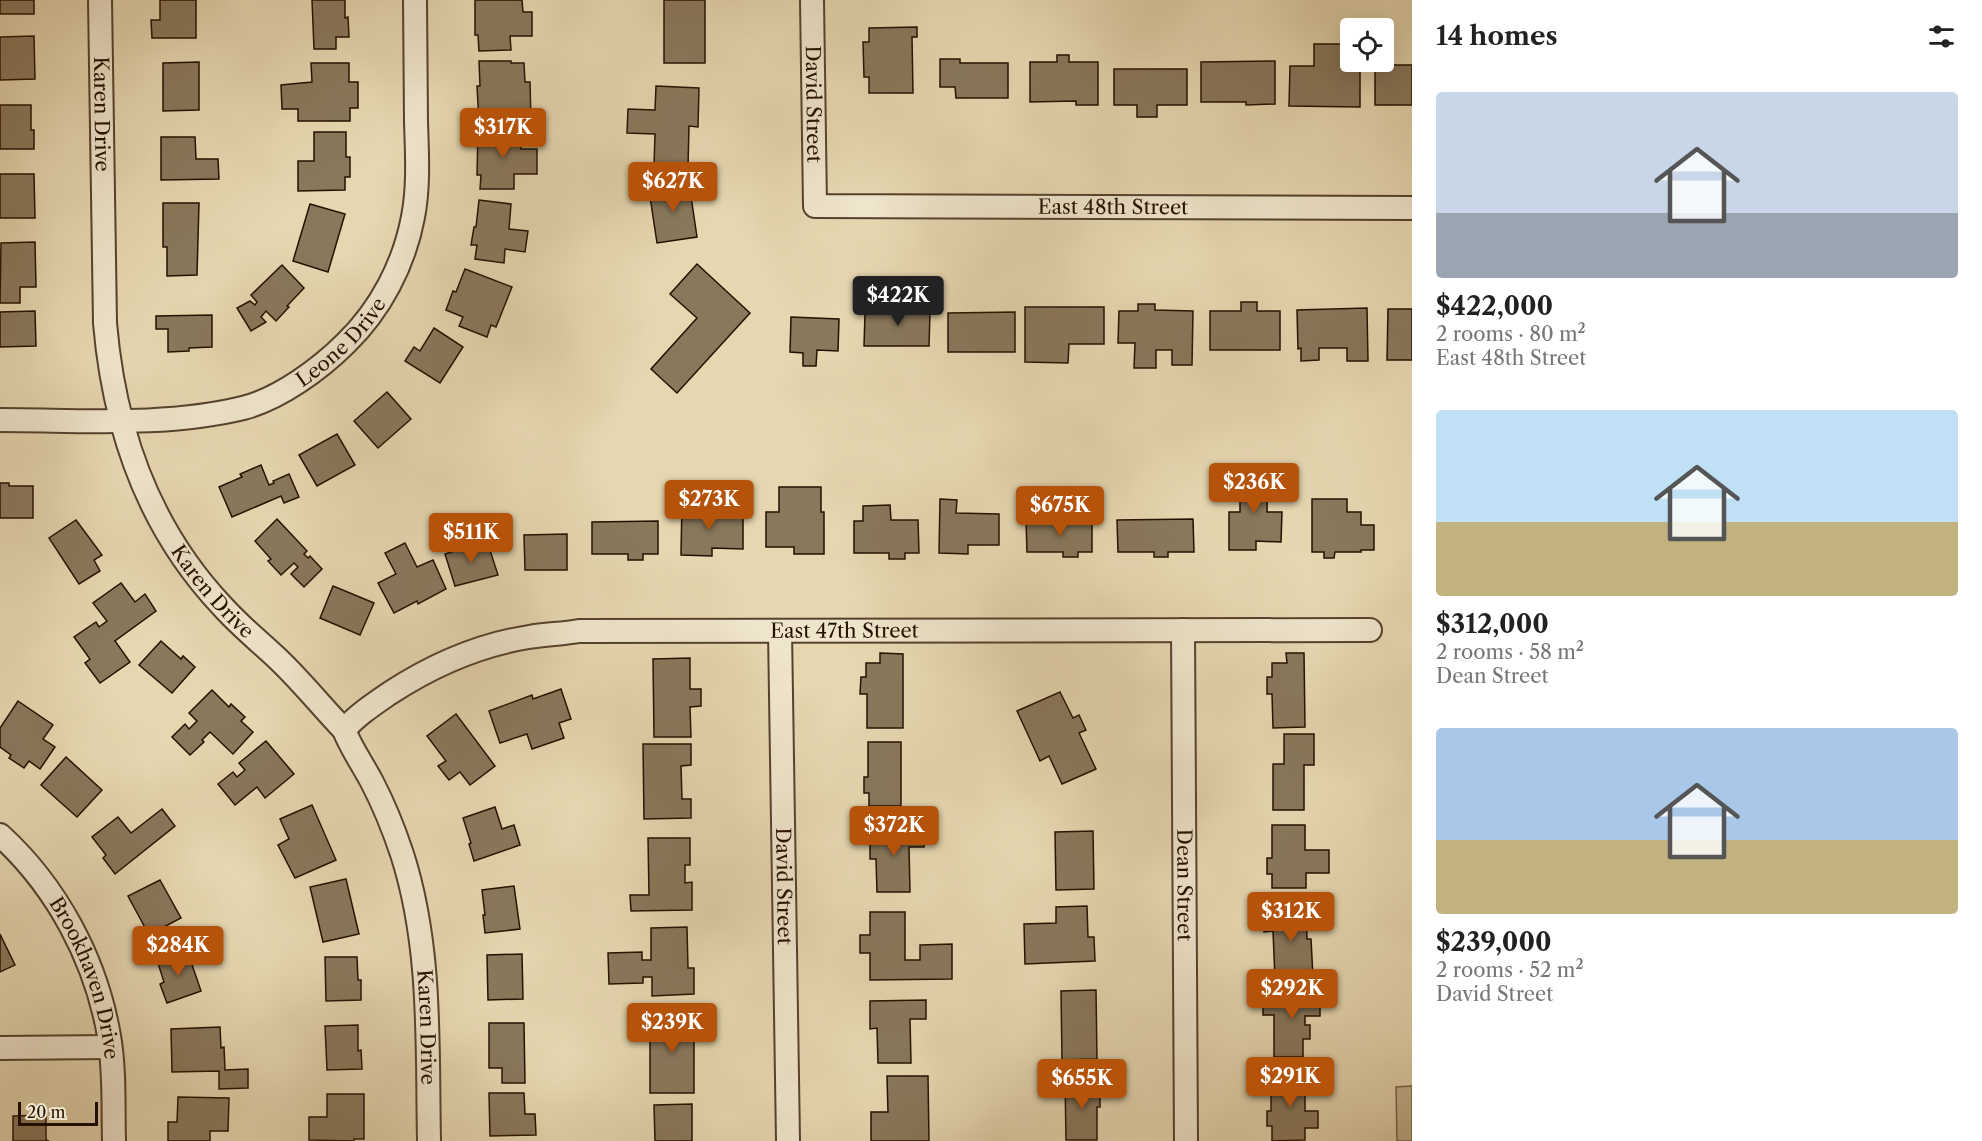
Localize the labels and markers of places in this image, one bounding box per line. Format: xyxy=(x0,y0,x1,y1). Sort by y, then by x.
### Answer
pin: $317K xyxy=(461,108,545,159)
pin: $627K xyxy=(631,162,715,213)
pin: $422K xyxy=(856,276,940,327)
pin: $236K xyxy=(1212,463,1296,514)
pin: $273K xyxy=(667,480,751,531)
pin: $675K xyxy=(1018,486,1102,537)
pin: $511K xyxy=(429,513,513,564)
pin: $372K xyxy=(852,806,936,857)
pin: $312K xyxy=(1249,892,1333,943)
pin: $284K xyxy=(136,926,220,977)
pin: $292K xyxy=(1250,969,1334,1020)
pin: $239K xyxy=(630,1003,714,1054)
pin: $291K xyxy=(1248,1057,1332,1108)
pin: $655K xyxy=(1040,1059,1124,1110)

